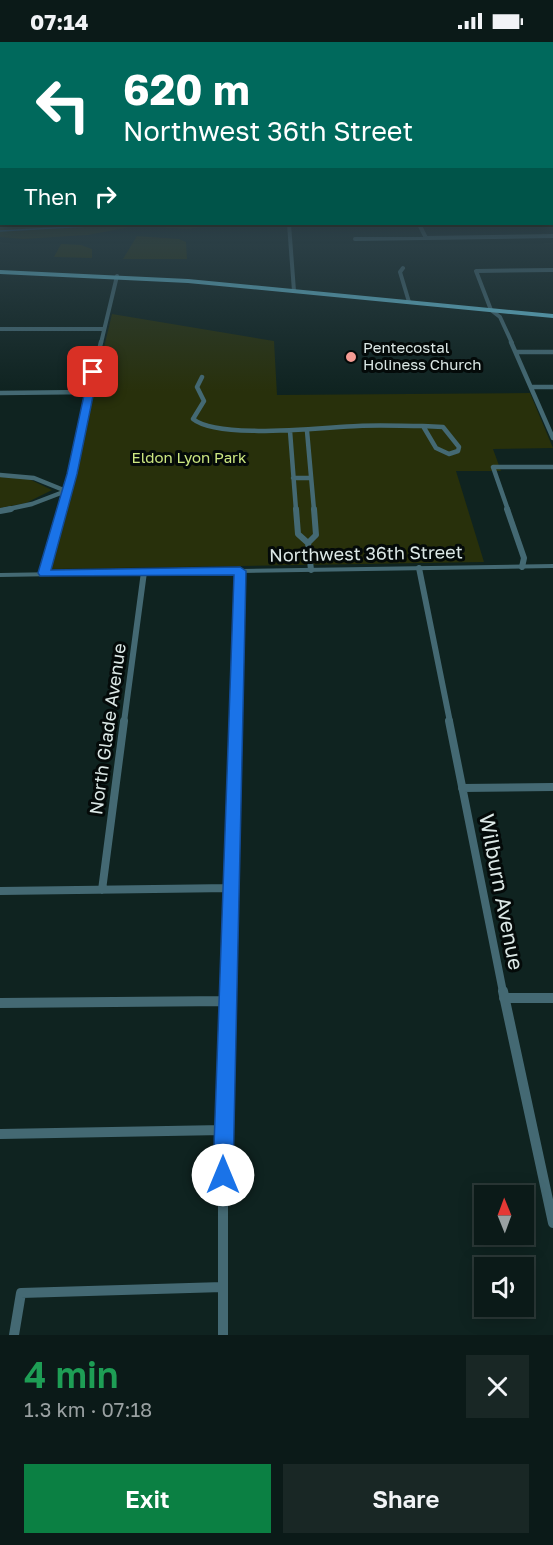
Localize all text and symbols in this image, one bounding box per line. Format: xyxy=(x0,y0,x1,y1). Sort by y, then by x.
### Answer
text: 07:14 xyxy=(30,8,88,35)
text: 620 m xyxy=(123,64,250,114)
icon: left xyxy=(24,66,102,144)
text: Northwest 36th Street xyxy=(123,115,413,147)
icon: right xyxy=(89,180,122,213)
text: Then xyxy=(24,183,77,210)
place label: Pentecostal Holiness Church xyxy=(363,338,481,373)
pin xyxy=(67,346,118,397)
marker: Pentecostal Holiness Church xyxy=(344,350,358,364)
icon: arrive xyxy=(76,355,109,388)
park label: Eldon Lyon Park xyxy=(132,448,247,466)
street label: Northwest 36th Street xyxy=(269,540,463,566)
street label: North Glade Avenue xyxy=(84,642,130,816)
street label: Wilburn Avenue xyxy=(474,811,530,972)
position arrow xyxy=(191,1143,255,1207)
north arrow xyxy=(474,1185,534,1245)
map controls xyxy=(474,1185,534,1317)
button: sound xyxy=(474,1257,534,1317)
text: 4 min xyxy=(24,1353,119,1396)
button: close xyxy=(466,1355,529,1418)
text: 1.3 km · 07:18 xyxy=(24,1397,152,1421)
button: Exit xyxy=(24,1464,271,1533)
button: Share xyxy=(283,1464,529,1533)

